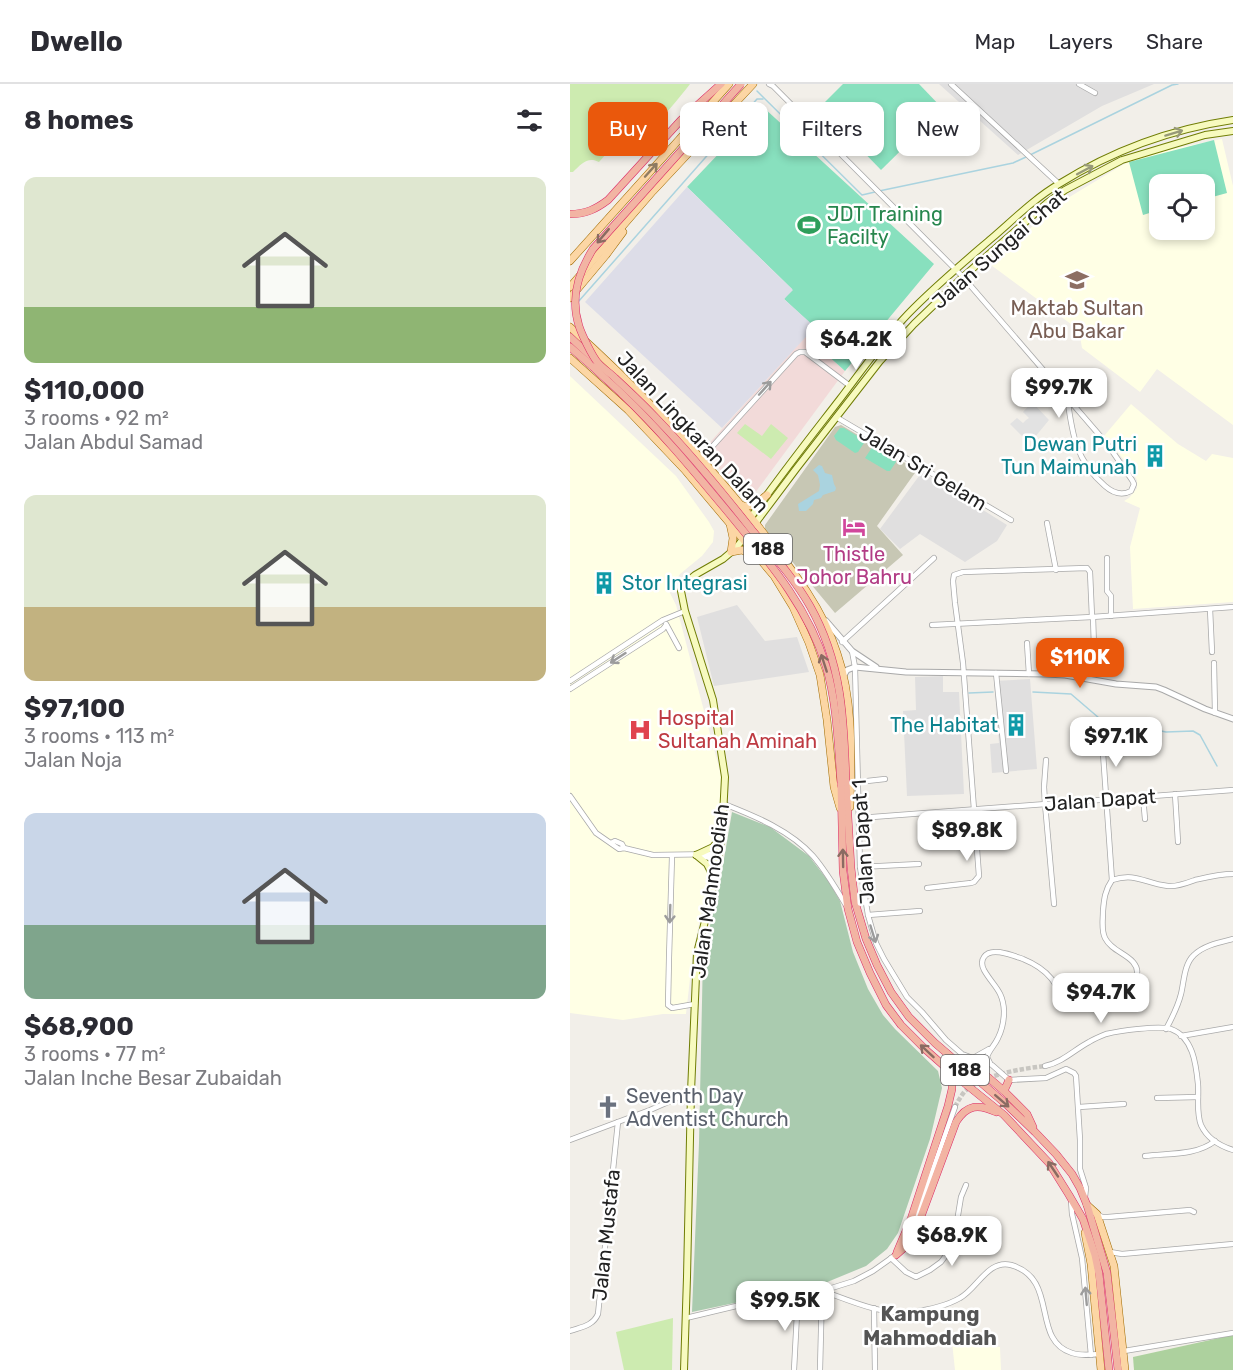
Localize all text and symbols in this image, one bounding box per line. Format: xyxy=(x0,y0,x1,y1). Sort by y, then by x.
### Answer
text: Dwello xyxy=(30,25,123,58)
text: Map xyxy=(974,29,1015,54)
text: Layers xyxy=(1048,29,1113,54)
text: Share xyxy=(1146,29,1203,54)
chip: Buy xyxy=(588,102,668,156)
chip: Rent xyxy=(680,102,768,156)
chip: Filters xyxy=(780,102,884,156)
chip: New xyxy=(896,102,980,156)
icon: filters xyxy=(513,104,546,137)
text: 8 homes xyxy=(24,105,134,136)
one-way arrow xyxy=(1164,127,1183,138)
one-way arrow xyxy=(644,163,658,178)
one-way arrow xyxy=(1076,164,1094,175)
map controls xyxy=(1149,174,1215,240)
button: locate xyxy=(1149,174,1215,240)
street label: Jalan Sungai Chat xyxy=(927,184,1071,314)
place label: JDT Training Facilty xyxy=(827,202,943,249)
sports icon: JDT Training Facilty xyxy=(796,212,822,238)
icon: home xyxy=(231,216,339,324)
one-way arrow xyxy=(596,228,610,243)
school or university icon: Maktab Sultan Abu Bakar xyxy=(1064,267,1090,293)
place label: Maktab Sultan Abu Bakar xyxy=(1010,296,1144,343)
pin: $64.2K xyxy=(807,320,905,371)
text: $64.2K xyxy=(820,327,892,351)
street label: Jalan Lingkaran Dalam xyxy=(612,346,774,518)
pin: $99.7K xyxy=(1010,368,1108,419)
text: $110,000 xyxy=(24,375,145,406)
text: $99.7K xyxy=(1025,375,1093,399)
one-way arrow xyxy=(758,381,772,396)
text: 3 rooms · 92 m² xyxy=(24,406,169,430)
street label: Jalan Sri Gelam xyxy=(855,420,991,516)
text: Jalan Abdul Samad xyxy=(24,430,203,454)
place label: Dewan Putri Tun Maimunah xyxy=(1001,432,1137,479)
building icon: Dewan Putri Tun Maimunah xyxy=(1142,443,1168,469)
hotel icon: Thistle Johor Bahru xyxy=(841,514,867,540)
icon: home xyxy=(231,534,339,642)
road number: 188 xyxy=(744,534,792,564)
place label: Thistle Johor Bahru xyxy=(796,542,912,589)
building icon: Stor Integrasi xyxy=(591,570,617,596)
place label: Stor Integrasi xyxy=(622,571,748,595)
pin: $110K xyxy=(1038,638,1122,689)
text: $110K xyxy=(1050,645,1110,669)
one-way arrow xyxy=(610,651,627,664)
one-way arrow xyxy=(818,654,829,673)
text: $97,100 xyxy=(24,693,125,724)
place label: Hospital Sultanah Aminah xyxy=(658,706,817,753)
building icon: The Habitat xyxy=(1003,712,1029,738)
place label: The Habitat xyxy=(890,713,998,737)
hospital icon: Hospital Sultanah Aminah xyxy=(627,717,653,743)
pin: $97.1K xyxy=(1067,717,1165,768)
text: 3 rooms · 113 m² xyxy=(24,724,174,748)
text: $97.1K xyxy=(1084,724,1148,748)
text: Jalan Noja xyxy=(24,748,122,772)
street label: Jalan Dapat 1 xyxy=(847,779,879,905)
street label: Jalan Dapat xyxy=(1043,784,1157,816)
street label: Jalan Mahmoodiah xyxy=(686,802,734,980)
pin: $89.8K xyxy=(918,811,1016,862)
text: $89.8K xyxy=(931,818,1003,842)
one-way arrow xyxy=(837,849,848,869)
icon: home xyxy=(231,852,339,960)
one-way arrow xyxy=(665,904,676,924)
one-way arrow xyxy=(869,924,880,943)
pin: $94.7K xyxy=(1052,973,1150,1024)
text: $94.7K xyxy=(1066,980,1136,1004)
text: $68,900 xyxy=(24,1011,134,1042)
text: 3 rooms · 77 m² xyxy=(24,1042,166,1066)
one-way arrow xyxy=(920,1044,935,1058)
road number: 188 xyxy=(941,1055,989,1085)
text: Jalan Inche Besar Zubaidah xyxy=(24,1066,282,1090)
place label: Seventh Day Adventist Church xyxy=(626,1084,789,1131)
church icon: Seventh Day Adventist Church xyxy=(595,1094,621,1120)
one-way arrow xyxy=(994,1094,1009,1108)
one-way arrow xyxy=(1046,1161,1059,1178)
street label: Jalan Mustafa xyxy=(587,1168,625,1302)
pin: $68.9K xyxy=(903,1216,1001,1267)
text: $68.9K xyxy=(917,1223,987,1247)
pin: $99.5K xyxy=(736,1281,834,1332)
one-way arrow xyxy=(1080,1287,1091,1307)
text: $99.5K xyxy=(750,1288,820,1312)
district label: Kampung Mahmoddiah xyxy=(863,1301,997,1350)

